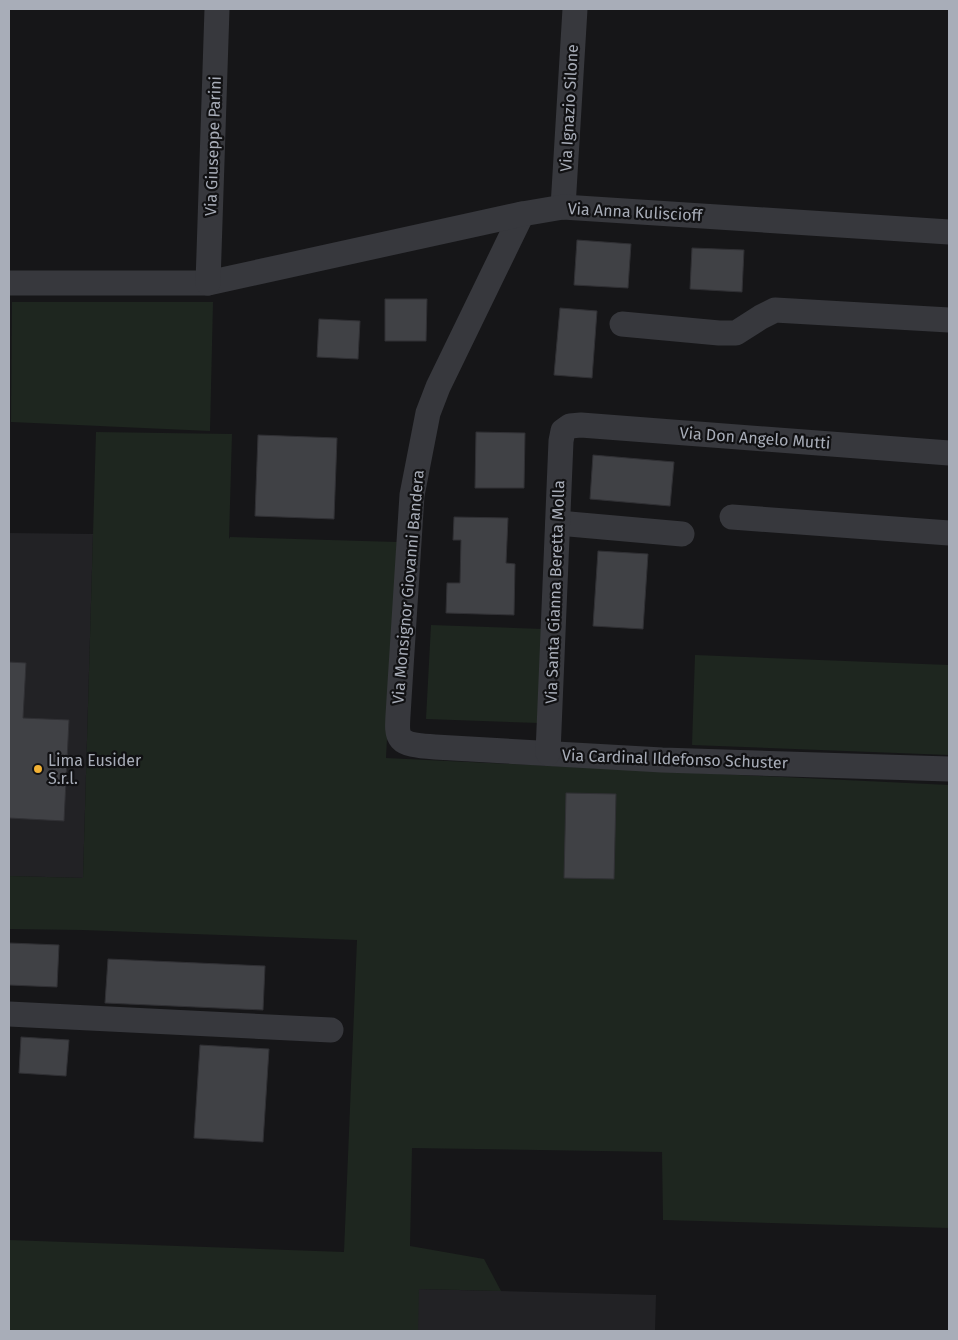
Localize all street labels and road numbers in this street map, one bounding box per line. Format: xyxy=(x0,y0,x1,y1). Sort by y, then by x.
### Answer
street label: Via Ignazio Silone xyxy=(556,44,582,172)
street label: Via Giuseppe Parini xyxy=(201,76,225,216)
street label: Via Anna Kuliscioff xyxy=(567,199,704,225)
street label: Via Don Angelo Mutti xyxy=(679,423,831,453)
street label: Via Monsignor Giovanni Bandera xyxy=(388,469,428,705)
street label: Via Santa Gianna Beretta Molla xyxy=(542,480,568,704)
street label: Via Cardinal Ildefonso Schuster xyxy=(562,746,789,772)

